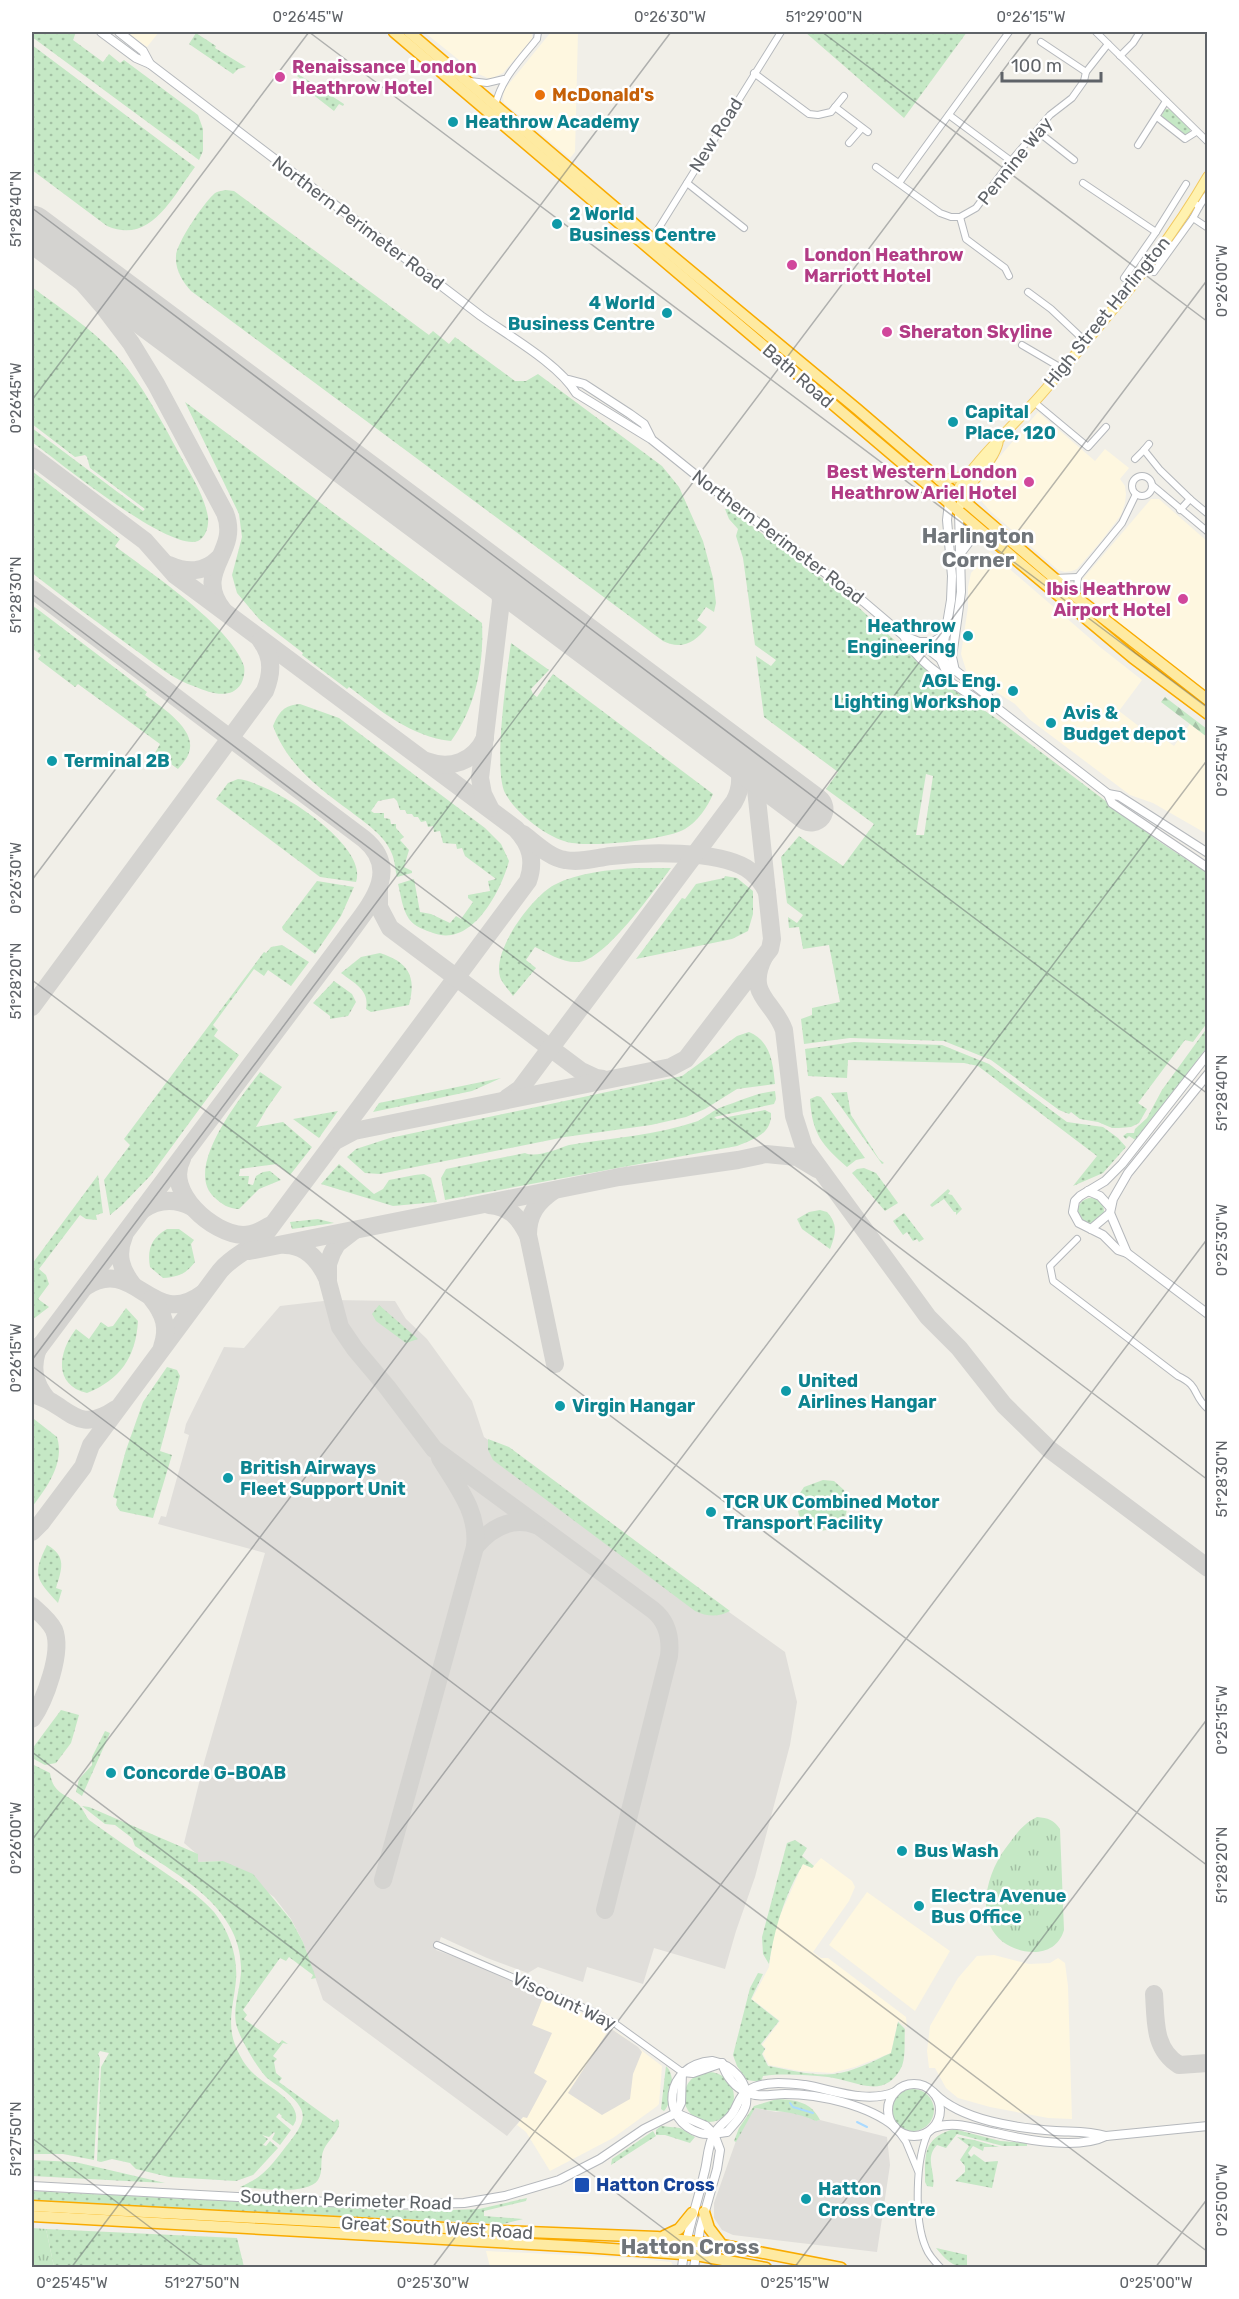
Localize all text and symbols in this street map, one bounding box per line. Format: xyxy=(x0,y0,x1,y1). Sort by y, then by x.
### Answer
text: 0°26'45"W xyxy=(273,8,344,26)
text: 0°26'30"W xyxy=(634,8,706,26)
text: 51°29'00"N xyxy=(786,8,862,26)
text: 0°26'15"W xyxy=(997,8,1065,26)
scale bar xyxy=(1002,45,1101,83)
text: 100 m xyxy=(1011,55,1062,77)
place label: Renaissance London Heathrow Hotel xyxy=(292,56,477,99)
marker: Renaissance London Heathrow Hotel xyxy=(273,70,287,84)
place label: McDonald's xyxy=(552,84,654,106)
marker: McDonald's xyxy=(533,88,547,102)
street label: New Road xyxy=(685,94,747,176)
place label: Heathrow Academy xyxy=(465,111,640,133)
street label: Pennine Way xyxy=(973,113,1057,209)
marker: Heathrow Academy xyxy=(446,115,460,129)
street label: Northern Perimeter Road xyxy=(268,151,448,295)
text: 51°28'40"N xyxy=(7,171,25,247)
place label: 2 World Business Centre xyxy=(569,203,717,246)
marker: 2 World Business Centre xyxy=(550,217,564,231)
street label: High Street Harlington xyxy=(1039,232,1175,392)
place label: London Heathrow Marriott Hotel xyxy=(804,244,964,287)
text: 0°26'00"W xyxy=(1213,245,1231,317)
marker: London Heathrow Marriott Hotel xyxy=(785,258,799,272)
place label: 4 World Business Centre xyxy=(508,292,655,335)
marker: 4 World Business Centre xyxy=(660,306,674,320)
place label: Sheraton Skyline xyxy=(899,321,1053,343)
marker: Sheraton Skyline xyxy=(880,325,894,339)
street label: Bath Road xyxy=(758,339,838,413)
text: 0°26'45"W xyxy=(7,363,25,434)
place label: Capital Place, 120 xyxy=(965,401,1056,444)
marker: Capital Place, 120 xyxy=(946,415,960,429)
place label: Best Western London Heathrow Ariel Hotel xyxy=(827,461,1017,504)
street label: Northern Perimeter Road xyxy=(688,465,868,609)
marker: Best Western London Heathrow Ariel Hotel xyxy=(1022,475,1036,489)
district label: Harlington Corner xyxy=(922,523,1034,572)
text: 51°28'30"N xyxy=(7,556,25,634)
place label: Ibis Heathrow Airport Hotel xyxy=(1046,578,1171,621)
marker: Ibis Heathrow Airport Hotel xyxy=(1176,592,1190,606)
place label: Heathrow Engineering xyxy=(847,615,956,658)
marker: Heathrow Engineering xyxy=(961,629,975,643)
place label: AGL Eng. Lighting Workshop xyxy=(834,670,1001,713)
marker: AGL Eng. Lighting Workshop xyxy=(1006,684,1020,698)
place label: Avis & Budget depot xyxy=(1063,702,1186,745)
marker: Avis & Budget depot xyxy=(1044,716,1058,730)
text: 0°25'45"W xyxy=(1213,725,1231,797)
place label: Terminal 2B xyxy=(64,750,170,772)
marker: Terminal 2B xyxy=(45,754,59,768)
text: 0°26'30"W xyxy=(7,842,25,914)
text: 51°28'20"N xyxy=(7,943,25,1019)
text: 51°28'40"N xyxy=(1213,1055,1231,1131)
text: 0°25'30"W xyxy=(1213,1204,1231,1276)
text: 0°26'15"W xyxy=(7,1324,25,1392)
place label: United Airlines Hangar xyxy=(798,1370,936,1413)
marker: United Airlines Hangar xyxy=(779,1384,793,1398)
place label: Virgin Hangar xyxy=(572,1395,695,1417)
marker: Virgin Hangar xyxy=(553,1399,567,1413)
text: 51°28'30"N xyxy=(1213,1440,1231,1518)
place label: British Airways Fleet Support Unit xyxy=(240,1457,406,1500)
marker: British Airways Fleet Support Unit xyxy=(221,1471,235,1485)
place label: TCR UK Combined Motor Transport Facility xyxy=(723,1491,939,1534)
marker: TCR UK Combined Motor Transport Facility xyxy=(704,1505,718,1519)
text: 0°25'15"W xyxy=(1213,1685,1231,1755)
place label: Concorde G-BOAB xyxy=(123,1762,286,1784)
marker: Concorde G-BOAB xyxy=(104,1766,118,1780)
text: 0°26'00"W xyxy=(7,1802,25,1874)
text: 51°28'20"N xyxy=(1213,1827,1231,1903)
place label: Bus Wash xyxy=(914,1840,999,1862)
marker: Bus Wash xyxy=(895,1844,909,1858)
place label: Electra Avenue Bus Office xyxy=(931,1885,1067,1928)
marker: Electra Avenue Bus Office xyxy=(912,1899,926,1913)
street label: Viscount Way xyxy=(509,1967,619,2035)
text: 51°27'50"N xyxy=(7,2101,25,2177)
text: 0°25'00"W xyxy=(1213,2163,1231,2237)
place label: Hatton Cross xyxy=(596,2174,715,2196)
marker: Hatton Cross xyxy=(573,2176,591,2194)
place label: Hatton Cross Centre xyxy=(818,2178,936,2221)
street label: Southern Perimeter Road xyxy=(240,2185,452,2215)
marker: Hatton Cross Centre xyxy=(799,2192,813,2206)
street label: Great South West Road xyxy=(340,2212,534,2244)
district label: Hatton Cross xyxy=(621,2234,759,2259)
text: 0°25'45"W xyxy=(36,2274,108,2292)
text: 51°27'50"N xyxy=(164,2274,240,2292)
text: 0°25'30"W xyxy=(397,2274,469,2292)
text: 0°25'15"W xyxy=(760,2274,830,2292)
text: 0°25'00"W xyxy=(1119,2274,1193,2292)

